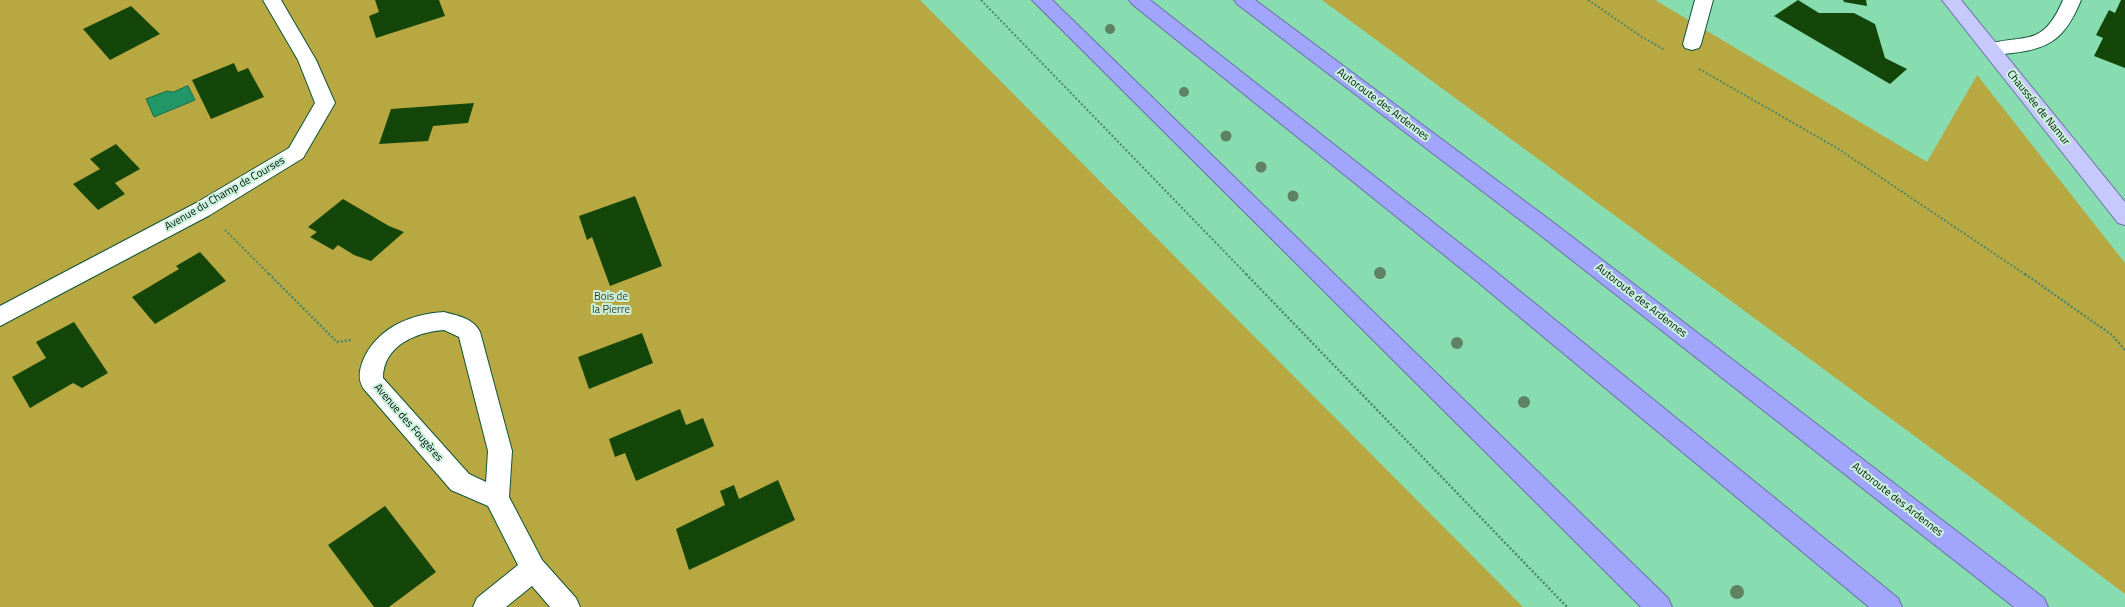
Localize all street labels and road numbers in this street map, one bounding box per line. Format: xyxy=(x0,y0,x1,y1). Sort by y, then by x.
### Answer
street label: Autoroute des Ardennes xyxy=(1334,66,1432,144)
street label: Chaussée de Namur xyxy=(2004,68,2072,148)
street label: Avenue du Champ de Courses xyxy=(163,154,287,234)
street label: Autoroute des Ardennes xyxy=(1593,261,1689,341)
street label: Avenue des Fougères xyxy=(371,381,445,465)
street label: Autoroute des Ardennes xyxy=(1849,460,1945,540)

